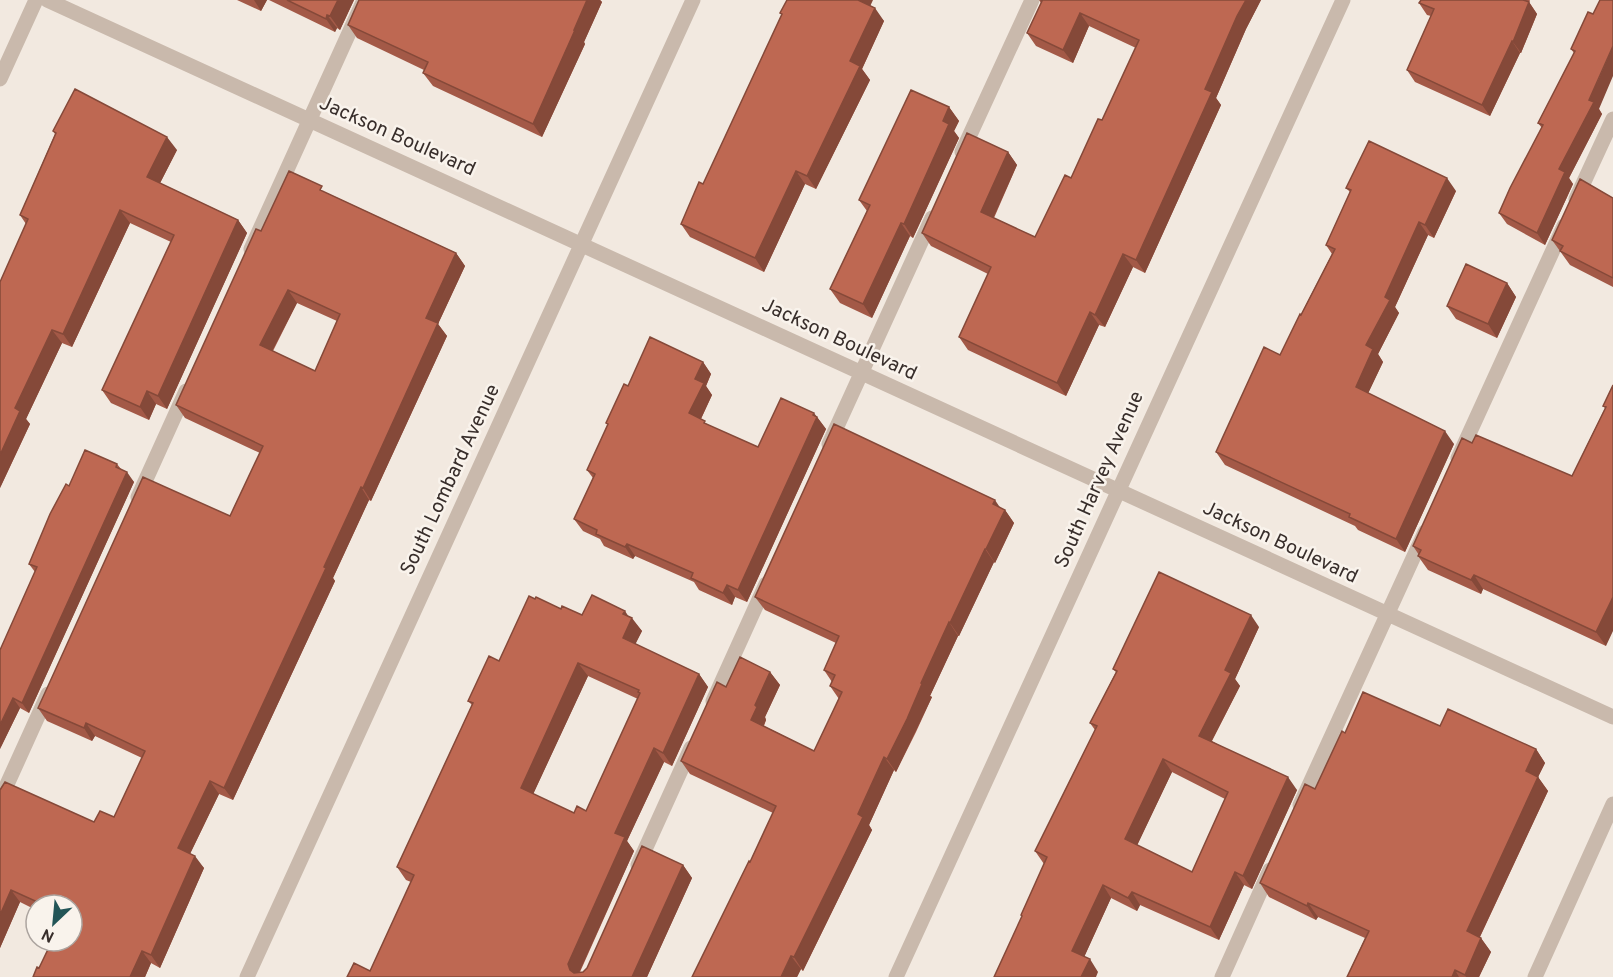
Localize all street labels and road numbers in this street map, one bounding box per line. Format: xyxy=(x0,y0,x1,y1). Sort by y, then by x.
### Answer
street label: Jackson Boulevard xyxy=(315,91,479,183)
street label: Jackson Boulevard xyxy=(757,293,921,387)
street label: South Lombard Avenue xyxy=(395,380,507,580)
street label: South Harvey Avenue xyxy=(1049,387,1151,573)
street label: Jackson Boulevard xyxy=(1198,496,1362,590)

